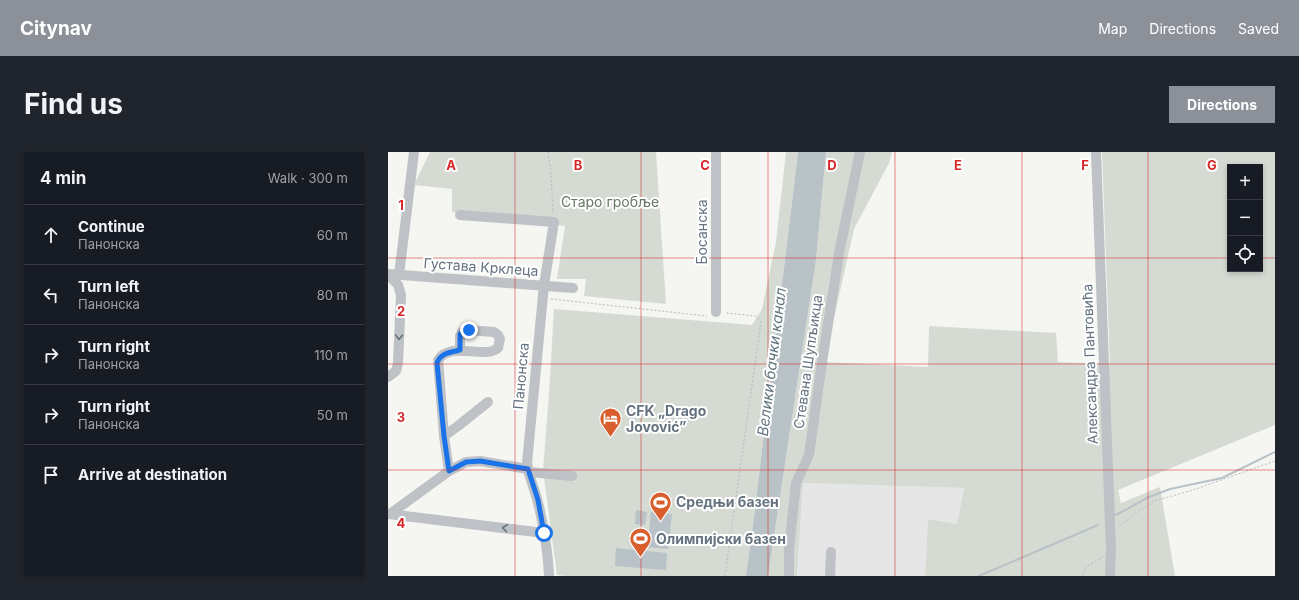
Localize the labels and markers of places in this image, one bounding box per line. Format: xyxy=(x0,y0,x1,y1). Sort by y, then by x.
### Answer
place label: CFK „Drago Jovović” xyxy=(626,402,707,435)
hotel icon: CFK „Drago Jovović” xyxy=(597,406,623,439)
sports icon: Средњи базен xyxy=(648,489,674,522)
place label: Средњи базен xyxy=(676,493,779,510)
sports icon: Олимпијски базен xyxy=(628,526,654,559)
place label: Олимпијски базен xyxy=(656,530,786,547)

